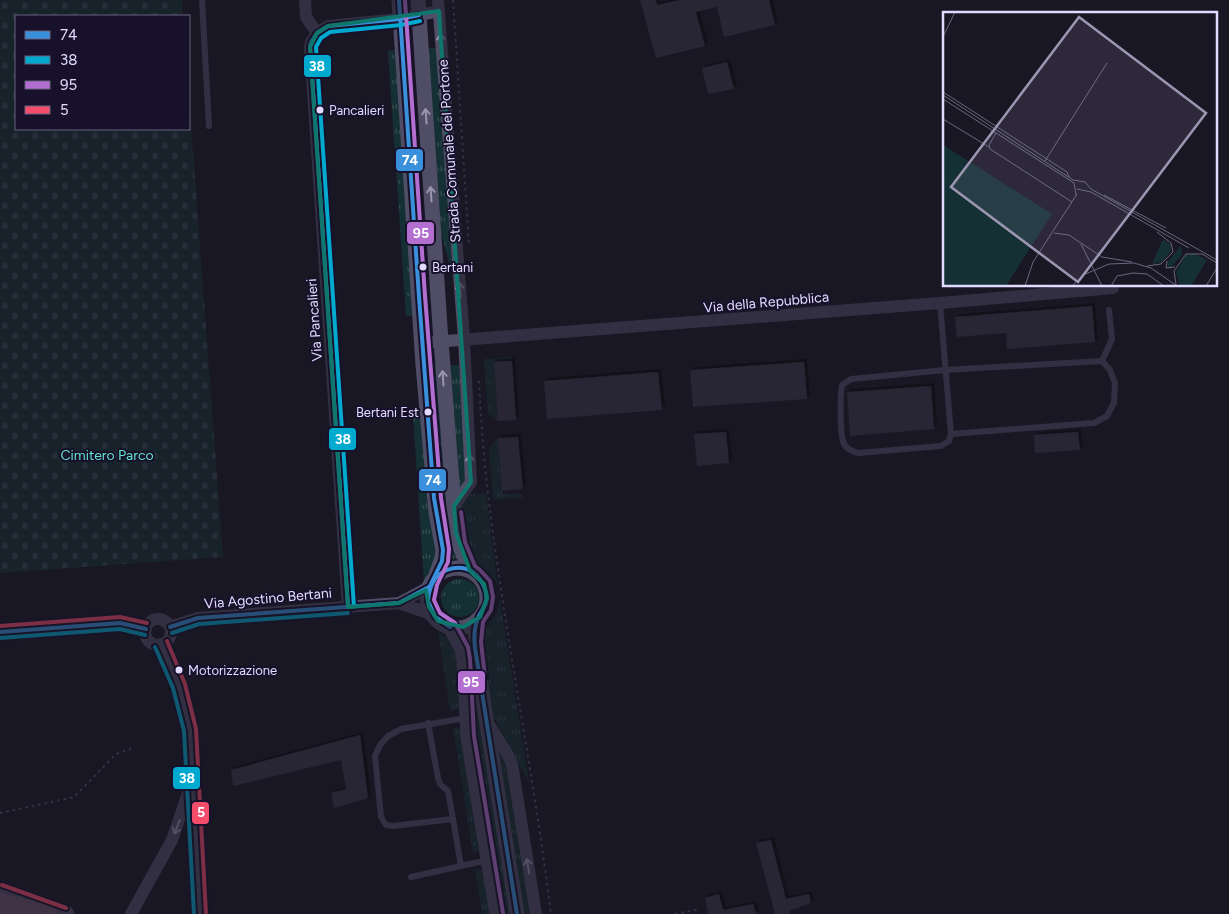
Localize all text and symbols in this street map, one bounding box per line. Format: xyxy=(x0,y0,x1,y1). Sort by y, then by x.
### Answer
inset map xyxy=(943,12,1216,286)
legend xyxy=(15,15,190,130)
text: 74 xyxy=(60,26,77,44)
one-way arrow xyxy=(436,33,446,49)
text: 38 xyxy=(60,51,77,69)
line badge: 38 xyxy=(303,54,332,78)
text: 38 xyxy=(309,58,325,75)
street label: Strada Comunale del Portone xyxy=(435,58,464,243)
text: 95 xyxy=(60,76,77,94)
text: 5 xyxy=(60,101,69,119)
place label: Pancalieri xyxy=(329,103,384,118)
marker: Pancalieri xyxy=(315,105,325,115)
one-way arrow xyxy=(421,109,430,125)
line badge: 74 xyxy=(395,148,424,172)
text: 74 xyxy=(402,152,418,169)
one-way arrow xyxy=(426,187,435,203)
line badge: 95 xyxy=(406,221,435,245)
text: 95 xyxy=(413,225,429,242)
place label: Bertani xyxy=(432,260,473,275)
marker: Bertani xyxy=(418,262,428,272)
street label: Via Pancalieri xyxy=(303,278,326,362)
one-way arrow xyxy=(455,282,464,298)
street label: Via della Repubblica xyxy=(702,289,830,316)
one-way arrow xyxy=(439,370,448,386)
place label: Bertani Est xyxy=(356,405,419,420)
marker: Bertani Est xyxy=(423,407,433,417)
line badge: 38 xyxy=(328,427,357,451)
text: 38 xyxy=(335,431,351,448)
park label: Cimitero Parco xyxy=(60,447,154,464)
one-way arrow xyxy=(465,454,474,470)
line badge: 74 xyxy=(418,468,447,492)
text: 74 xyxy=(425,472,441,489)
street label: Via Agostino Bertani xyxy=(203,584,333,613)
place label: Motorizzazione xyxy=(188,663,277,678)
marker: Motorizzazione xyxy=(174,665,184,675)
line badge: 95 xyxy=(457,670,486,694)
text: 95 xyxy=(463,674,479,691)
line badge: 38 xyxy=(172,766,201,790)
text: 38 xyxy=(179,770,195,787)
line badge: 5 xyxy=(191,801,210,825)
text: 5 xyxy=(197,804,205,821)
one-way arrow xyxy=(172,819,181,834)
one-way arrow xyxy=(523,858,533,874)

